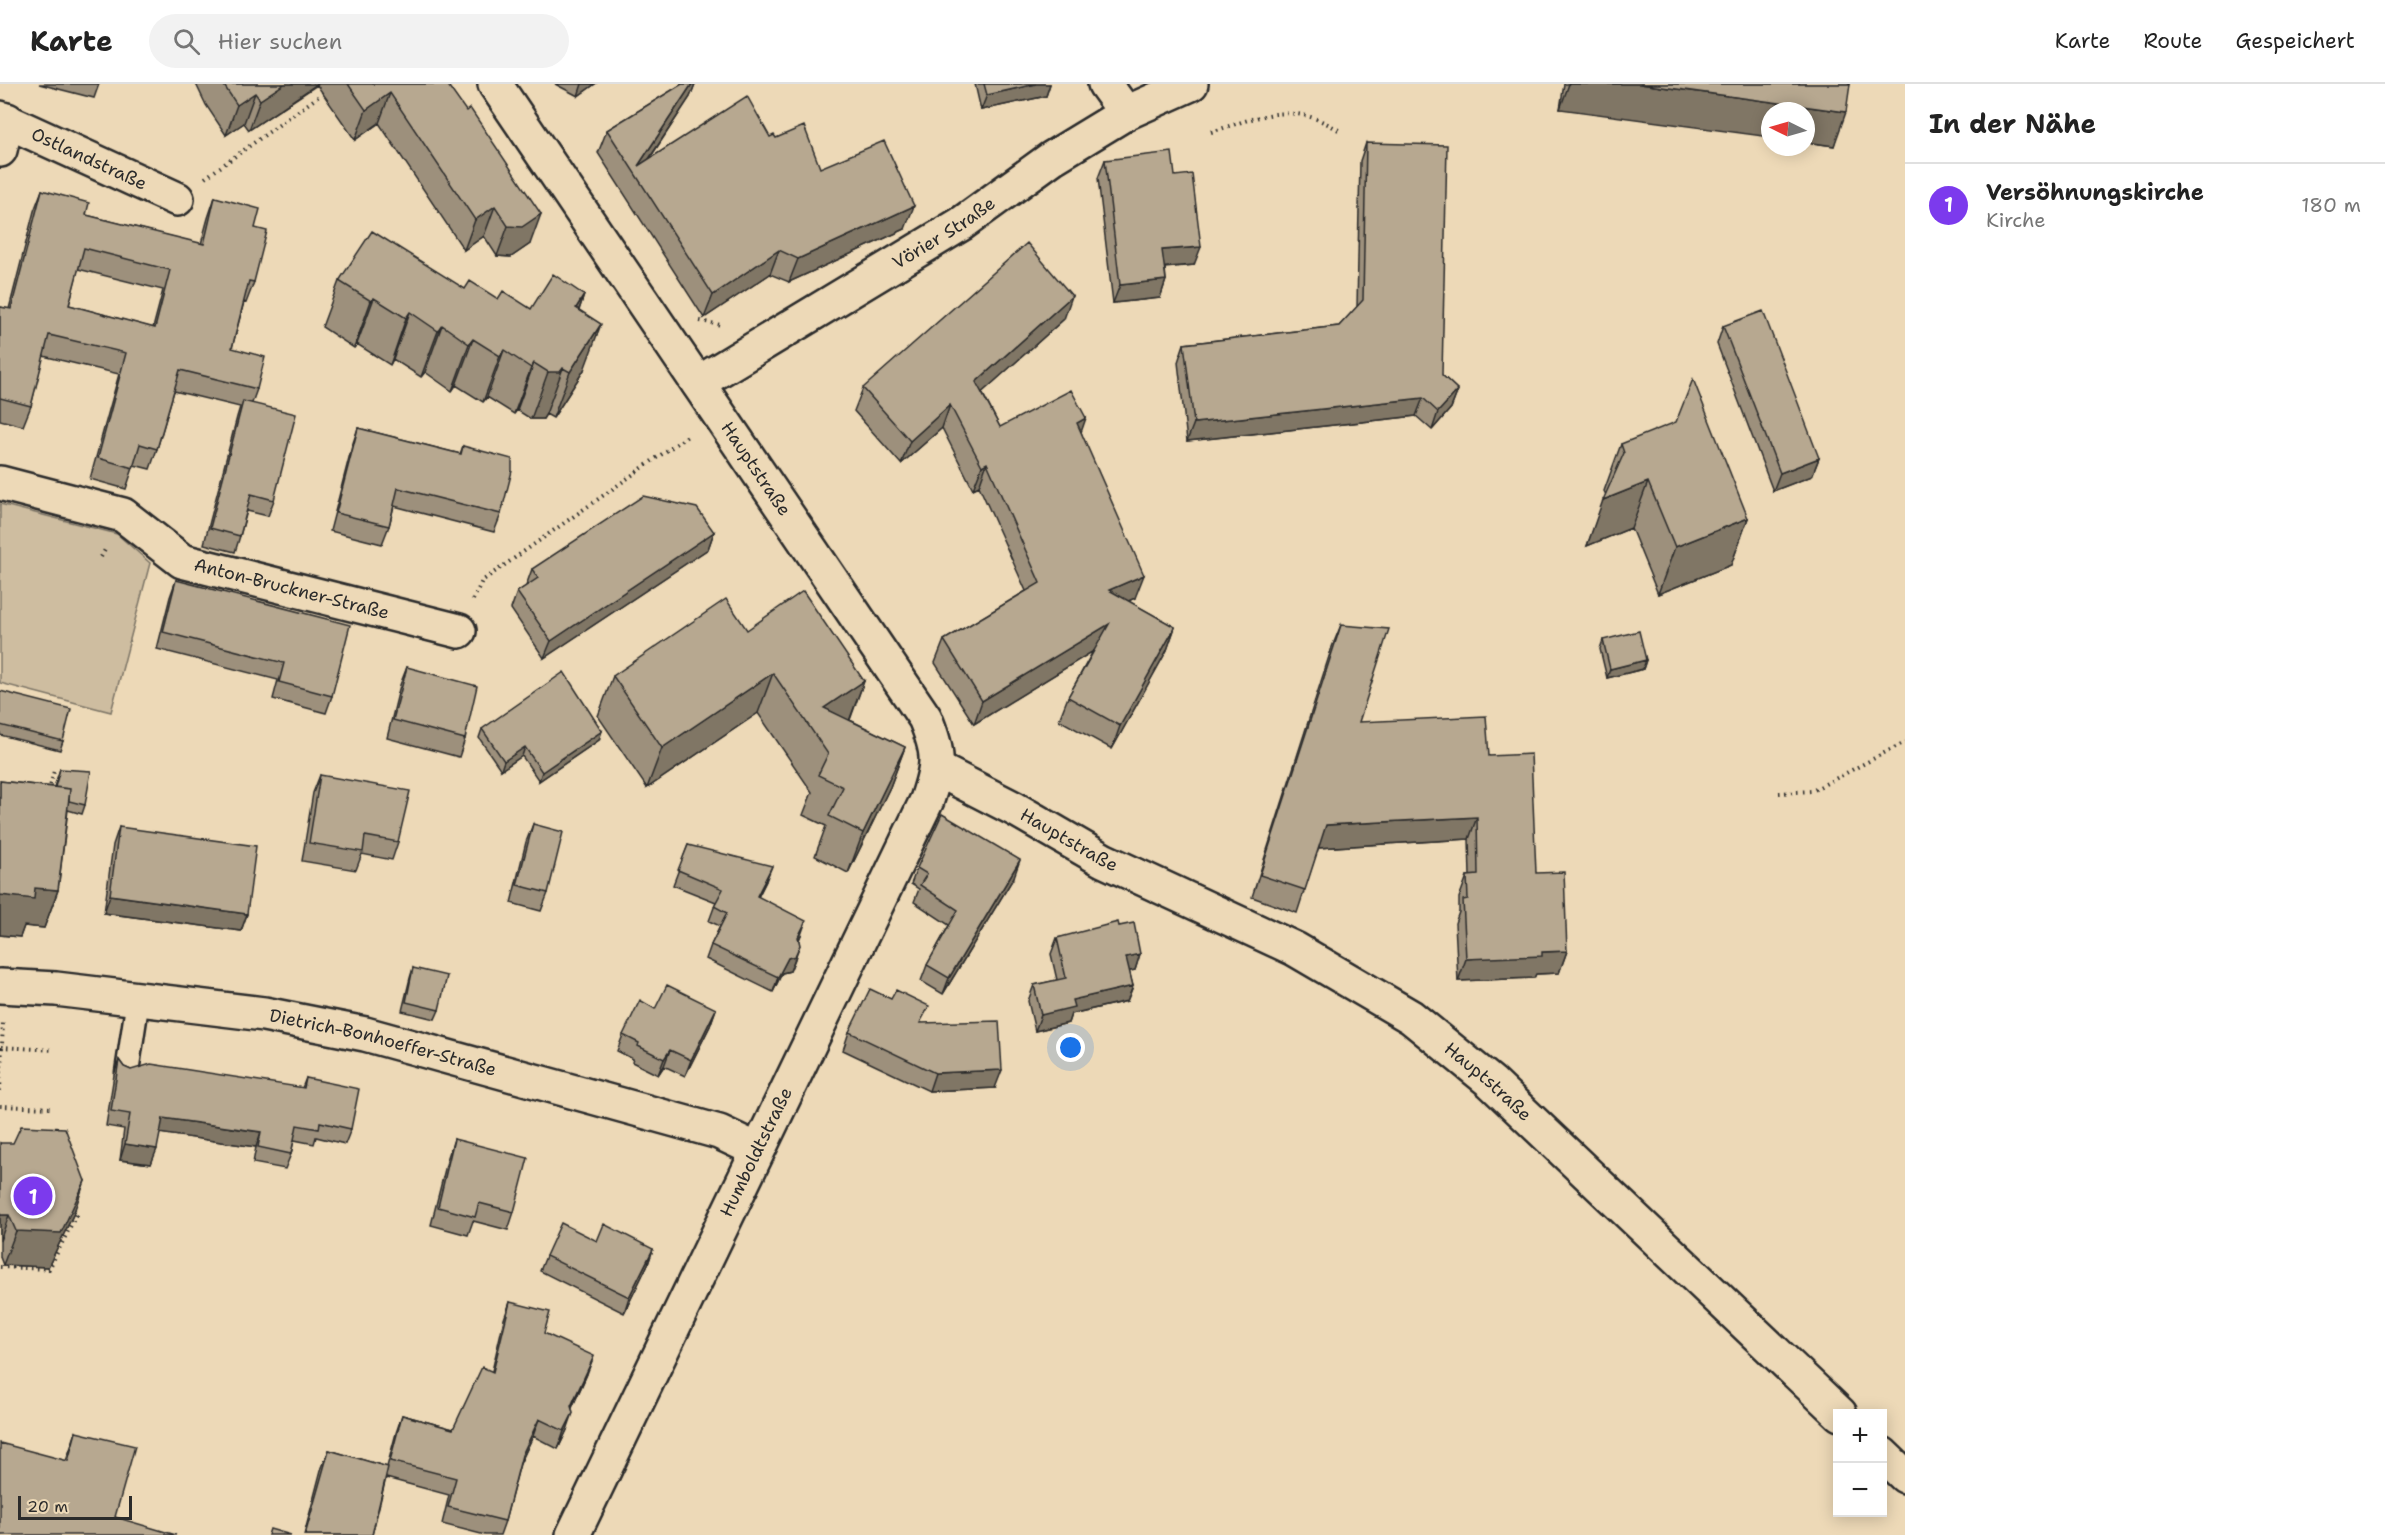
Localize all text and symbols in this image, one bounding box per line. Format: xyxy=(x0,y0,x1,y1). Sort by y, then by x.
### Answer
search box xyxy=(149,14,569,68)
text: Karte xyxy=(30,22,113,60)
icon: search xyxy=(170,25,203,58)
text: Hier suchen xyxy=(218,27,342,56)
text: Karte xyxy=(2055,27,2110,55)
text: Route xyxy=(2143,27,2202,55)
text: Gespeichert xyxy=(2235,27,2355,55)
north arrow xyxy=(1761,102,1815,156)
text: In der Nähe xyxy=(1929,106,2096,141)
street label: Ostlandstraße xyxy=(27,122,151,196)
text: Versöhnungskirche xyxy=(1986,178,2204,207)
street label: Vörier Straße xyxy=(888,191,1000,275)
text: 1 xyxy=(1944,192,1953,218)
text: 180 m xyxy=(2301,192,2361,218)
text: Kirche xyxy=(1986,207,2046,233)
street label: Hauptstraße xyxy=(716,417,797,521)
street label: Anton-Bruckner-Straße xyxy=(191,553,392,625)
street label: Hauptstraße xyxy=(1016,803,1122,877)
street label: Dietrich-Bonhoeffer-Straße xyxy=(267,1003,499,1082)
your location xyxy=(1056,1033,1085,1062)
street label: Hauptstraße xyxy=(1439,1037,1537,1126)
street label: Humboldtstraße xyxy=(714,1083,798,1221)
pin: 1 xyxy=(14,1174,52,1218)
map controls xyxy=(1833,1409,1887,1517)
button: + xyxy=(1833,1409,1887,1463)
button: − xyxy=(1833,1463,1887,1517)
scale bar xyxy=(18,1493,132,1520)
text: 20 m xyxy=(27,1496,68,1517)

